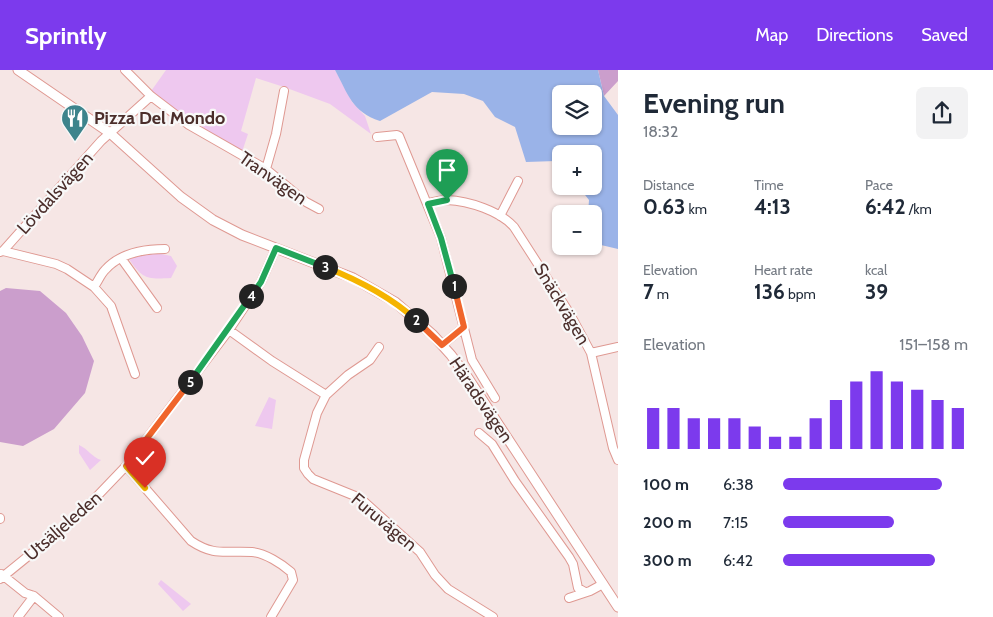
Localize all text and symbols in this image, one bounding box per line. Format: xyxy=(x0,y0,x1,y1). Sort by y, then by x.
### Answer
text: Sprintly xyxy=(25,21,107,50)
text: Map xyxy=(755,24,788,46)
text: Directions xyxy=(816,24,893,46)
text: Saved xyxy=(921,24,968,46)
map controls xyxy=(552,85,602,255)
button: layers xyxy=(552,85,602,135)
text: Evening run xyxy=(643,86,785,120)
button: share xyxy=(916,87,968,139)
restaurant icon: Pizza Del Mondo xyxy=(60,103,90,142)
place label: Pizza Del Mondo xyxy=(94,107,225,129)
text: 18:32 xyxy=(643,122,678,141)
button: + xyxy=(552,145,602,195)
street label: Lövdalsvägen xyxy=(12,147,98,239)
street label: Tranvägen xyxy=(235,147,311,209)
pin xyxy=(426,149,468,200)
icon: arrive xyxy=(433,156,461,184)
text: Distance xyxy=(643,176,695,194)
text: Time xyxy=(754,176,784,194)
text: Pace xyxy=(865,176,893,194)
text: 0.63 xyxy=(643,194,685,219)
text: 4:13 xyxy=(754,194,791,219)
text: 6:42 xyxy=(865,194,906,219)
text: km xyxy=(685,200,707,218)
text: /km xyxy=(906,200,932,218)
button: − xyxy=(552,205,602,255)
pin: 3 xyxy=(312,254,338,280)
text: 3 xyxy=(322,258,329,276)
street label: Snäckvägen xyxy=(529,259,595,349)
text: Elevation xyxy=(643,261,698,279)
text: Heart rate xyxy=(754,261,813,279)
text: kcal xyxy=(865,261,887,279)
pin: 1 xyxy=(442,274,466,298)
text: 1 xyxy=(452,277,457,295)
text: 7 xyxy=(643,279,654,304)
text: 136 xyxy=(754,279,785,304)
text: 39 xyxy=(865,279,888,304)
pin: 4 xyxy=(238,284,264,308)
text: m xyxy=(654,285,669,303)
text: bpm xyxy=(785,285,816,303)
text: 4 xyxy=(247,287,256,305)
pin: 2 xyxy=(404,308,428,332)
text: 2 xyxy=(413,311,420,329)
text: Elevation xyxy=(643,335,706,354)
text: 151–158 m xyxy=(899,335,968,354)
street label: Häradsvägen xyxy=(444,353,518,447)
pin: 5 xyxy=(178,370,202,394)
text: 5 xyxy=(187,373,194,391)
pin xyxy=(124,437,166,488)
icon: check xyxy=(131,444,159,472)
text: 100 m xyxy=(643,475,689,494)
text: 6:38 xyxy=(723,475,754,494)
street label: Utsäljeleden xyxy=(20,487,106,565)
street label: Furuvägen xyxy=(347,488,421,556)
text: 200 m xyxy=(643,513,692,532)
text: 7:15 xyxy=(723,513,748,532)
text: 300 m xyxy=(643,551,692,570)
text: 6:42 xyxy=(723,551,753,570)

